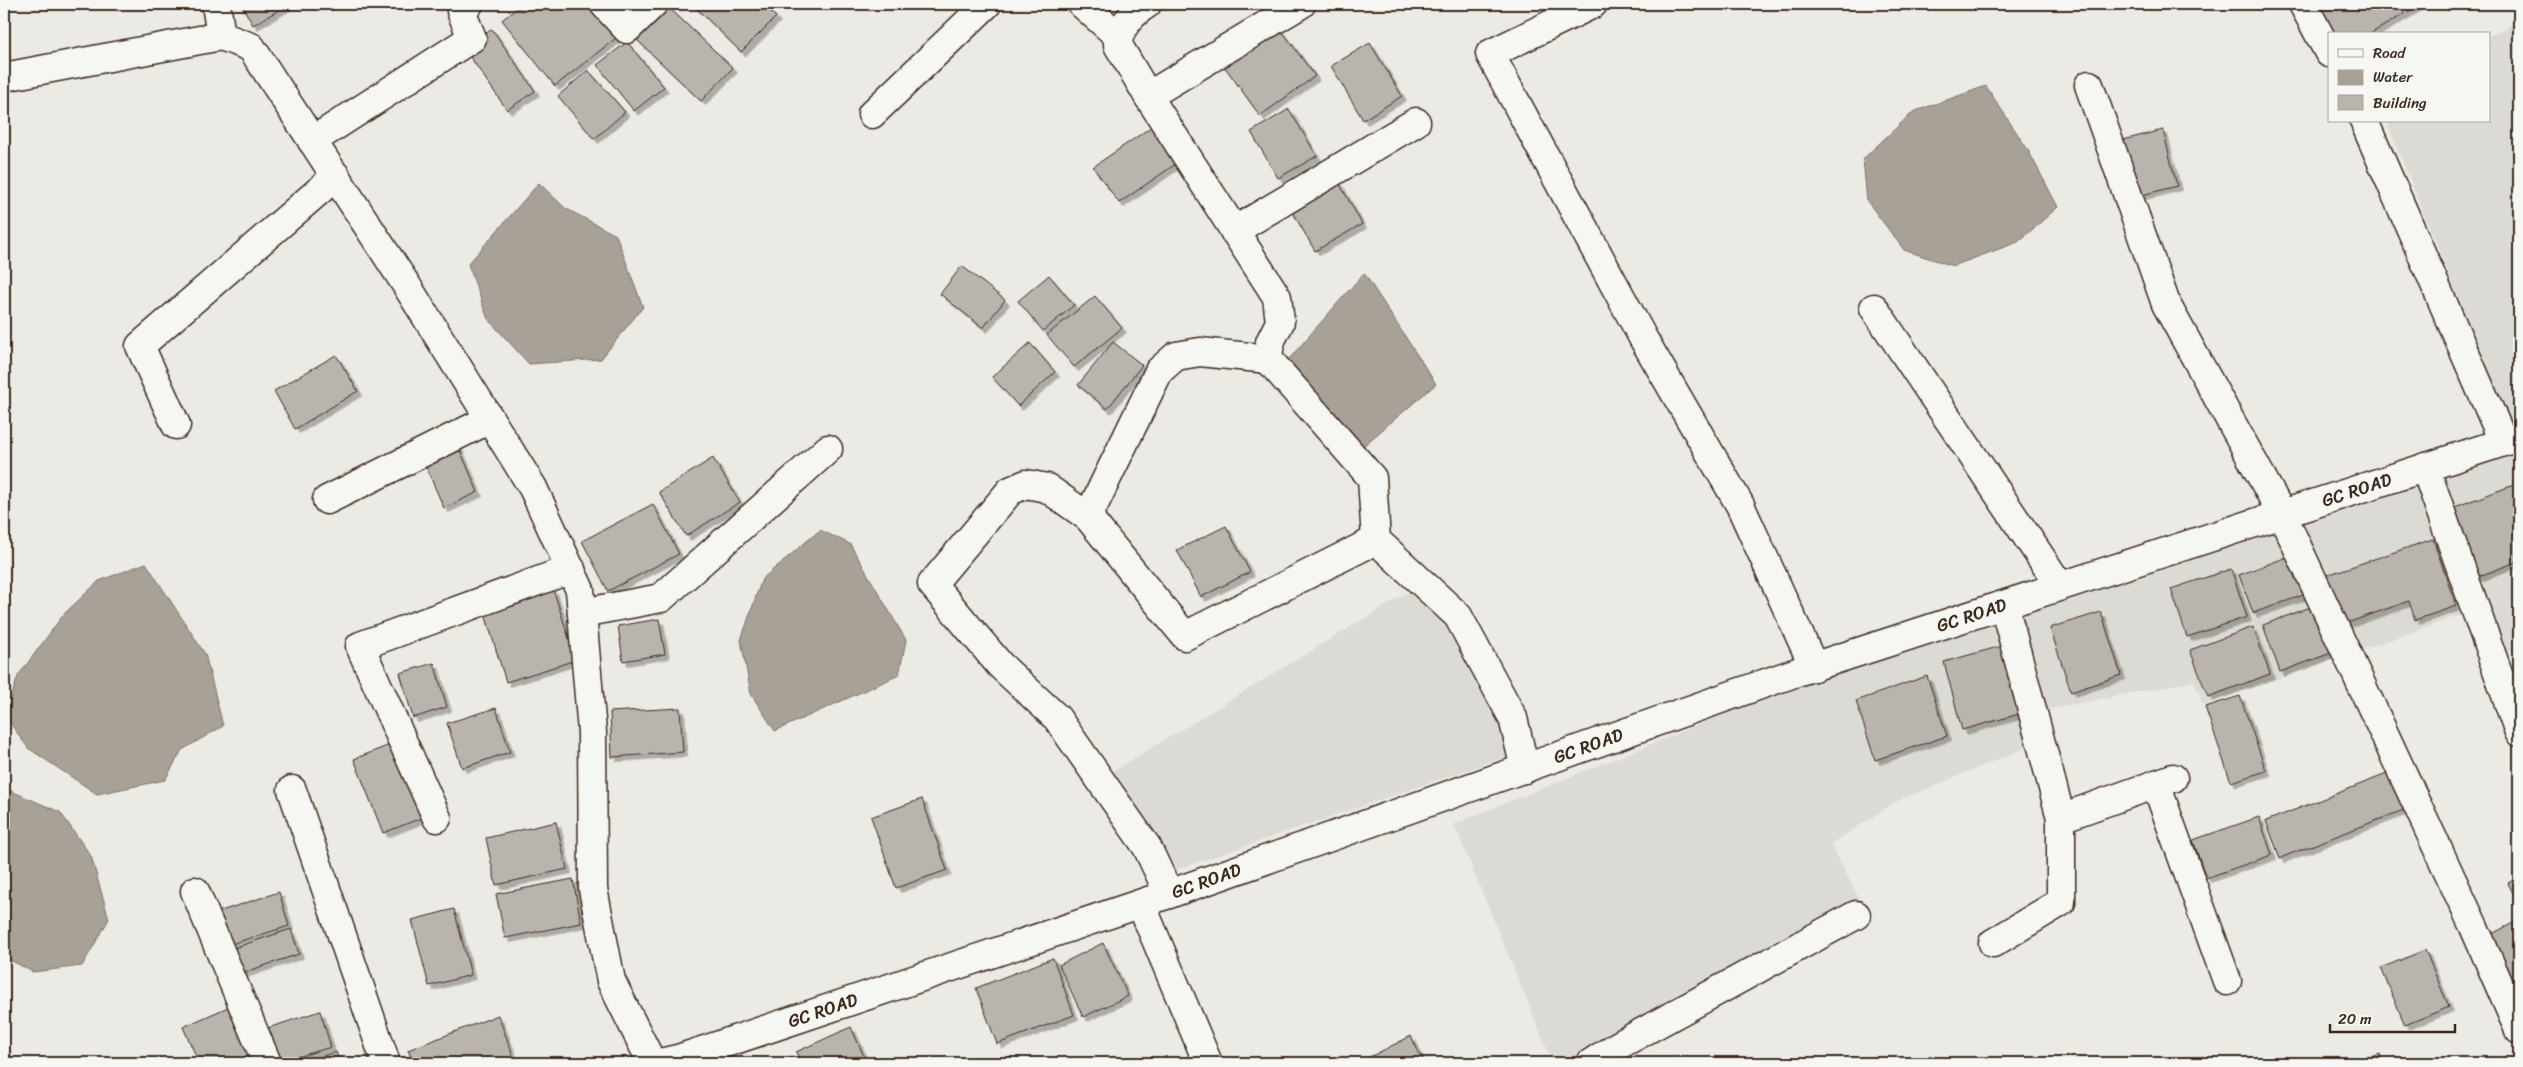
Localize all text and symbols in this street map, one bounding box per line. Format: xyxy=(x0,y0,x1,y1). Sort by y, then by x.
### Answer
legend xyxy=(2328,32,2490,122)
text: Road xyxy=(2373,40,2406,66)
text: Water xyxy=(2373,64,2413,90)
text: Building xyxy=(2373,90,2427,116)
street label: GC ROAD xyxy=(2317,463,2396,516)
street label: GC ROAD xyxy=(1932,589,2011,642)
street label: GC ROAD xyxy=(1549,719,1628,773)
street label: GC ROAD xyxy=(1167,854,1246,908)
street label: GC ROAD xyxy=(783,984,862,1037)
scale bar xyxy=(2330,1002,2456,1034)
text: 20 m xyxy=(2338,1006,2372,1032)

